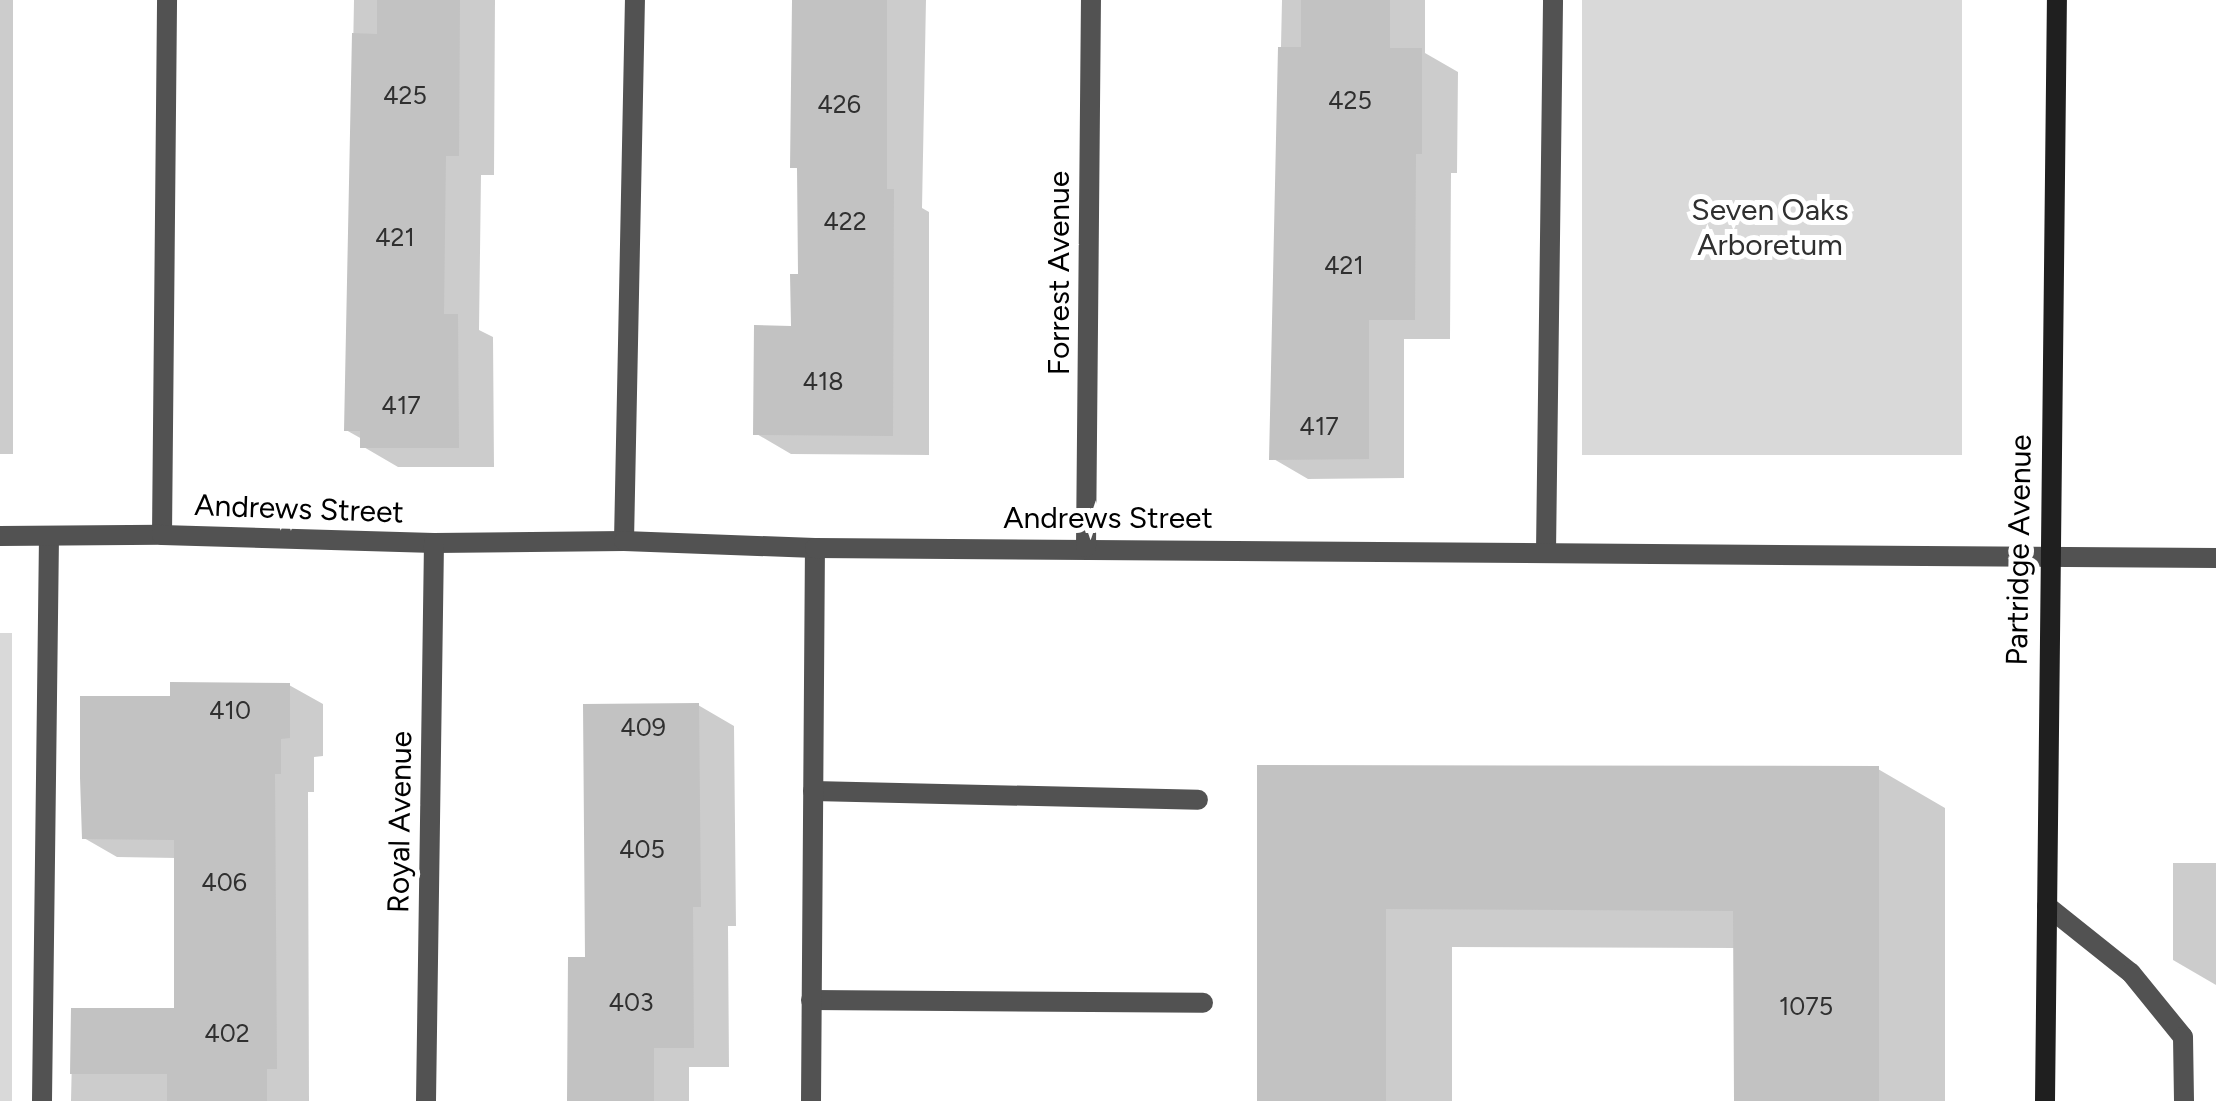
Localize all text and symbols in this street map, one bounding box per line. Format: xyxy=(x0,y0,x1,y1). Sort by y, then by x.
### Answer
house number: 425 xyxy=(383,80,427,110)
house number: 425 xyxy=(1328,85,1372,115)
house number: 426 xyxy=(817,89,861,119)
street label: Forrest Avenue xyxy=(1041,171,1077,375)
park label: Seven Oaks Arboretum xyxy=(1691,192,1849,262)
house number: 422 xyxy=(823,206,867,236)
house number: 421 xyxy=(375,222,415,252)
house number: 421 xyxy=(1324,250,1364,280)
house number: 418 xyxy=(802,366,844,396)
house number: 417 xyxy=(381,390,421,420)
house number: 417 xyxy=(1299,411,1339,441)
street label: Partridge Avenue xyxy=(1999,434,2039,666)
street label: Andrews Street xyxy=(194,487,404,531)
street label: Andrews Street xyxy=(1003,500,1213,536)
house number: 410 xyxy=(209,695,251,725)
house number: 409 xyxy=(620,712,666,742)
street label: Royal Avenue xyxy=(380,731,420,913)
house number: 405 xyxy=(619,834,665,864)
house number: 406 xyxy=(201,867,247,897)
house number: 403 xyxy=(608,987,654,1017)
house number: 1075 xyxy=(1779,991,1833,1021)
house number: 402 xyxy=(204,1018,250,1048)

